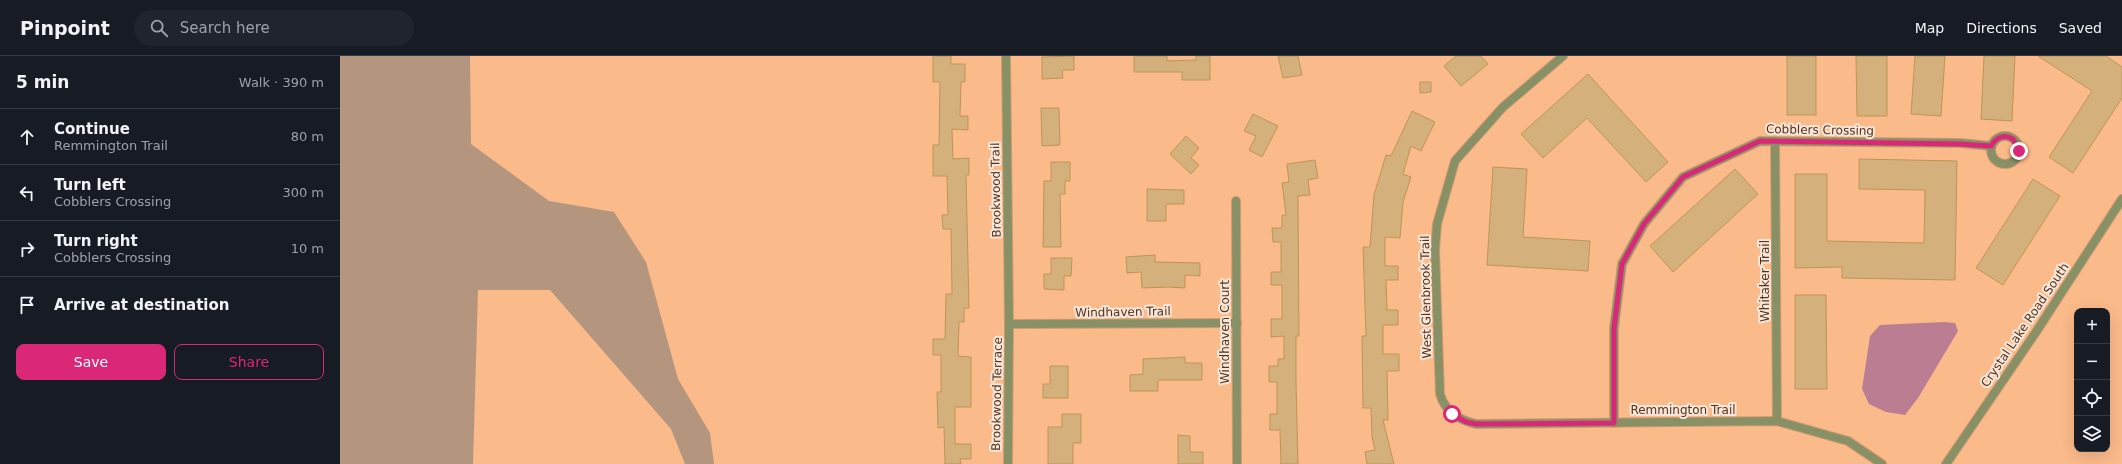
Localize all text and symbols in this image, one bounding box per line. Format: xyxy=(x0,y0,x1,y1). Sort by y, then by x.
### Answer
search box xyxy=(134,10,414,46)
text: Pinpoint xyxy=(20,17,110,39)
icon: search xyxy=(148,17,170,39)
text: Search here xyxy=(180,19,270,37)
text: Map xyxy=(1915,20,1944,36)
text: Directions xyxy=(1966,20,2037,36)
text: Saved xyxy=(2059,20,2102,36)
text: 5 min xyxy=(16,72,69,92)
text: Walk · 390 m xyxy=(239,75,324,90)
text: Continue xyxy=(54,120,130,138)
street label: Cobblers Crossing xyxy=(1766,122,1874,138)
icon: ahead xyxy=(16,126,38,148)
text: 80 m xyxy=(291,129,324,144)
text: Remmington Trail xyxy=(54,138,168,153)
street label: Brookwood Trail xyxy=(988,142,1004,238)
route end xyxy=(2010,142,2028,160)
text: Turn left xyxy=(54,176,126,194)
icon: left xyxy=(16,182,38,204)
text: 300 m xyxy=(282,185,324,200)
text: Cobblers Crossing xyxy=(54,194,171,209)
text: Turn right xyxy=(54,232,138,250)
street label: West Glenbrook Trail xyxy=(1418,235,1434,359)
icon: right xyxy=(16,238,38,260)
street label: Whitaker Trail xyxy=(1758,240,1772,322)
text: 10 m xyxy=(291,241,324,256)
text: Cobblers Crossing xyxy=(54,250,171,265)
street label: Crystal Lake Road South xyxy=(1978,260,2072,390)
street label: Windhaven Court xyxy=(1218,280,1232,384)
icon: arrive xyxy=(16,294,38,316)
text: Arrive at destination xyxy=(54,296,229,314)
street label: Windhaven Trail xyxy=(1075,304,1171,320)
map controls xyxy=(2074,308,2110,452)
button: + xyxy=(2074,308,2110,344)
street label: Brookwood Terrace xyxy=(989,337,1005,451)
button: Save xyxy=(16,344,166,380)
button: Share xyxy=(174,344,324,380)
button: − xyxy=(2074,344,2110,380)
button: locate xyxy=(2074,380,2110,416)
street label: Remmington Trail xyxy=(1630,403,1736,417)
route start xyxy=(1443,405,1461,423)
button: layers xyxy=(2074,416,2110,452)

